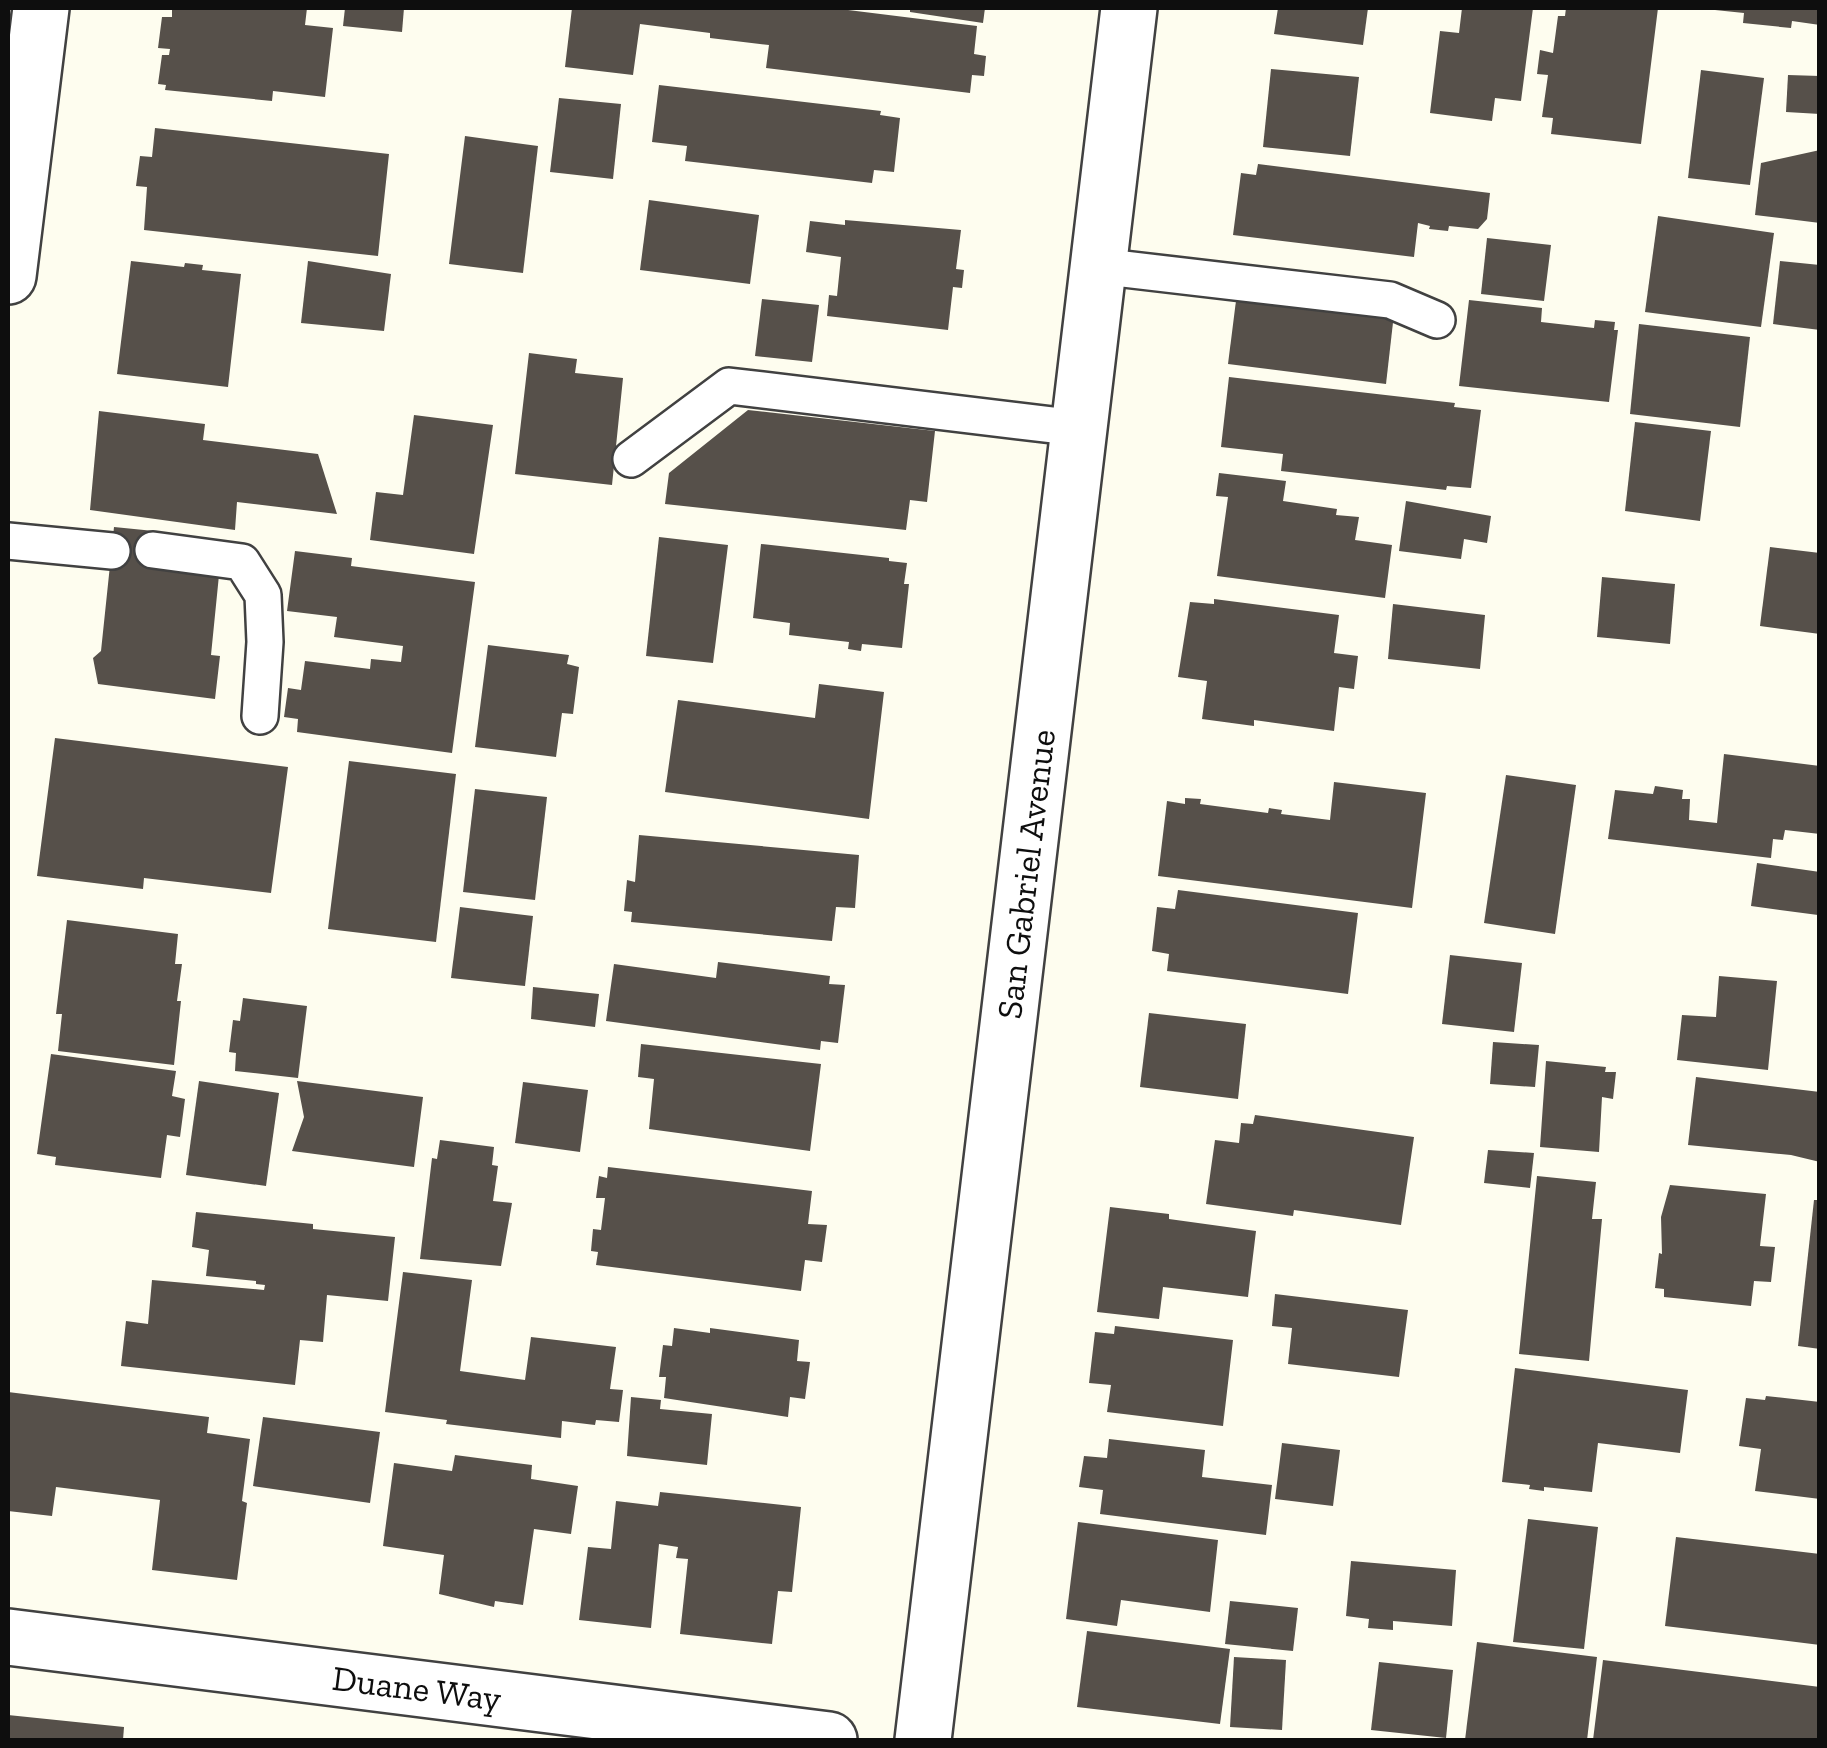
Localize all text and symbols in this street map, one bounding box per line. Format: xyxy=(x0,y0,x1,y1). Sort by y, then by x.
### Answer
street label: San Gabriel Avenue xyxy=(988,727,1064,1021)
street label: Duane Way xyxy=(330,1657,504,1720)

